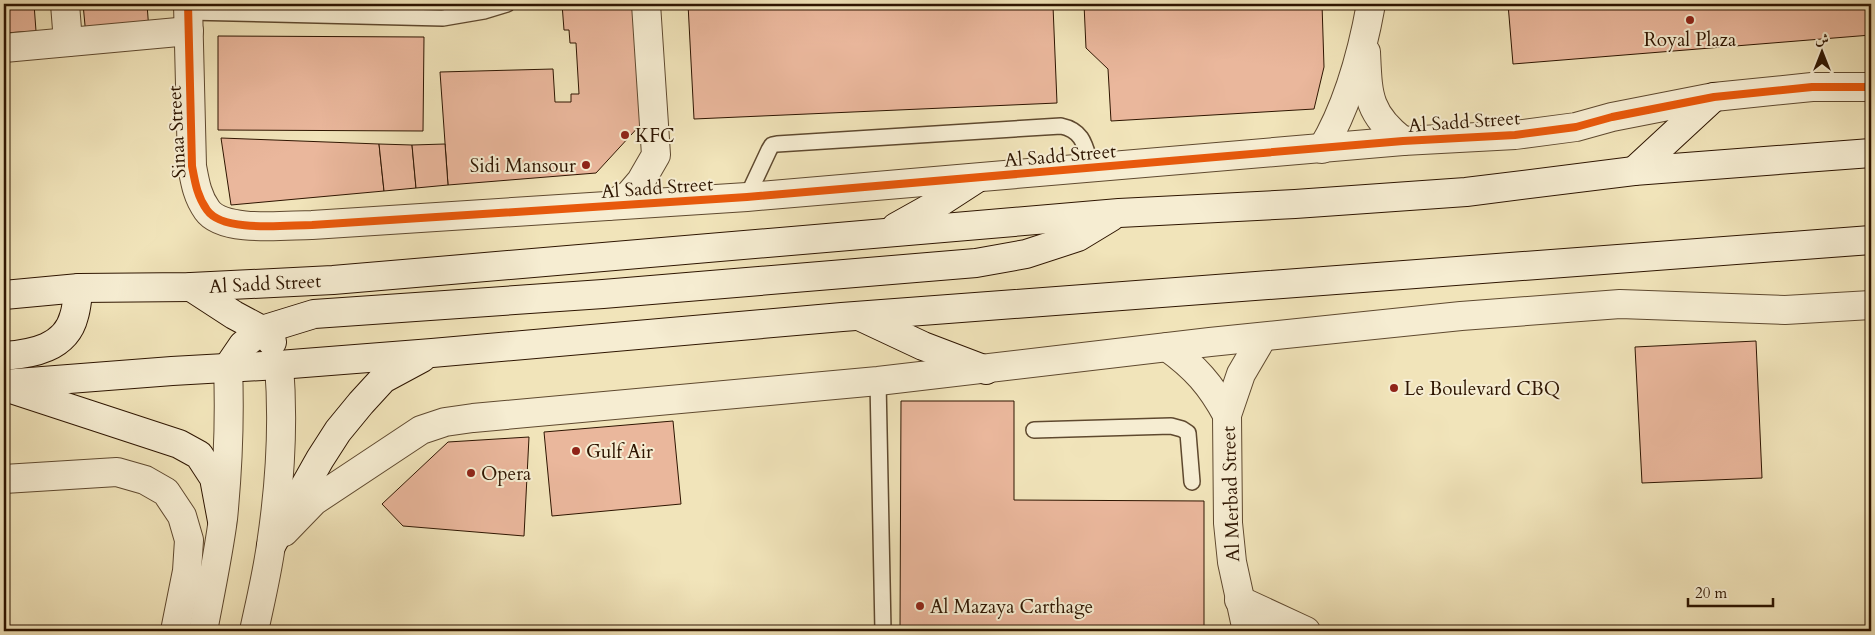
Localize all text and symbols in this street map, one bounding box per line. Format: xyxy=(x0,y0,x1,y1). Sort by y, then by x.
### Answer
marker: Royal Plaza xyxy=(1684,14,1696,26)
place label: Royal Plaza xyxy=(1644,27,1736,53)
north arrow xyxy=(1798,28,1848,78)
text: ش xyxy=(1815,30,1829,49)
street label: Sinaa Street xyxy=(162,85,192,179)
street label: Al Sadd Street xyxy=(1407,105,1521,139)
place label: KFC xyxy=(635,123,675,149)
marker: KFC xyxy=(619,129,631,141)
street label: Al Sadd Street xyxy=(1003,138,1117,174)
place label: Sidi Mansour xyxy=(470,153,576,179)
marker: Sidi Mansour xyxy=(580,159,592,171)
street label: Al Sadd Street xyxy=(600,171,714,205)
street label: Al Sadd Street xyxy=(208,268,322,300)
place label: Le Boulevard CBQ xyxy=(1404,376,1560,402)
marker: Le Boulevard CBQ xyxy=(1388,382,1400,394)
street label: Al Merbad Street xyxy=(1216,425,1246,563)
place label: Gulf Air xyxy=(586,439,653,465)
marker: Gulf Air xyxy=(570,445,582,457)
place label: Opera xyxy=(481,461,531,487)
marker: Opera xyxy=(465,467,477,479)
scale bar xyxy=(1688,575,1772,607)
text: 20 m xyxy=(1695,583,1727,603)
place label: Al Mazaya Carthage xyxy=(930,594,1093,620)
marker: Al Mazaya Carthage xyxy=(914,600,926,612)

